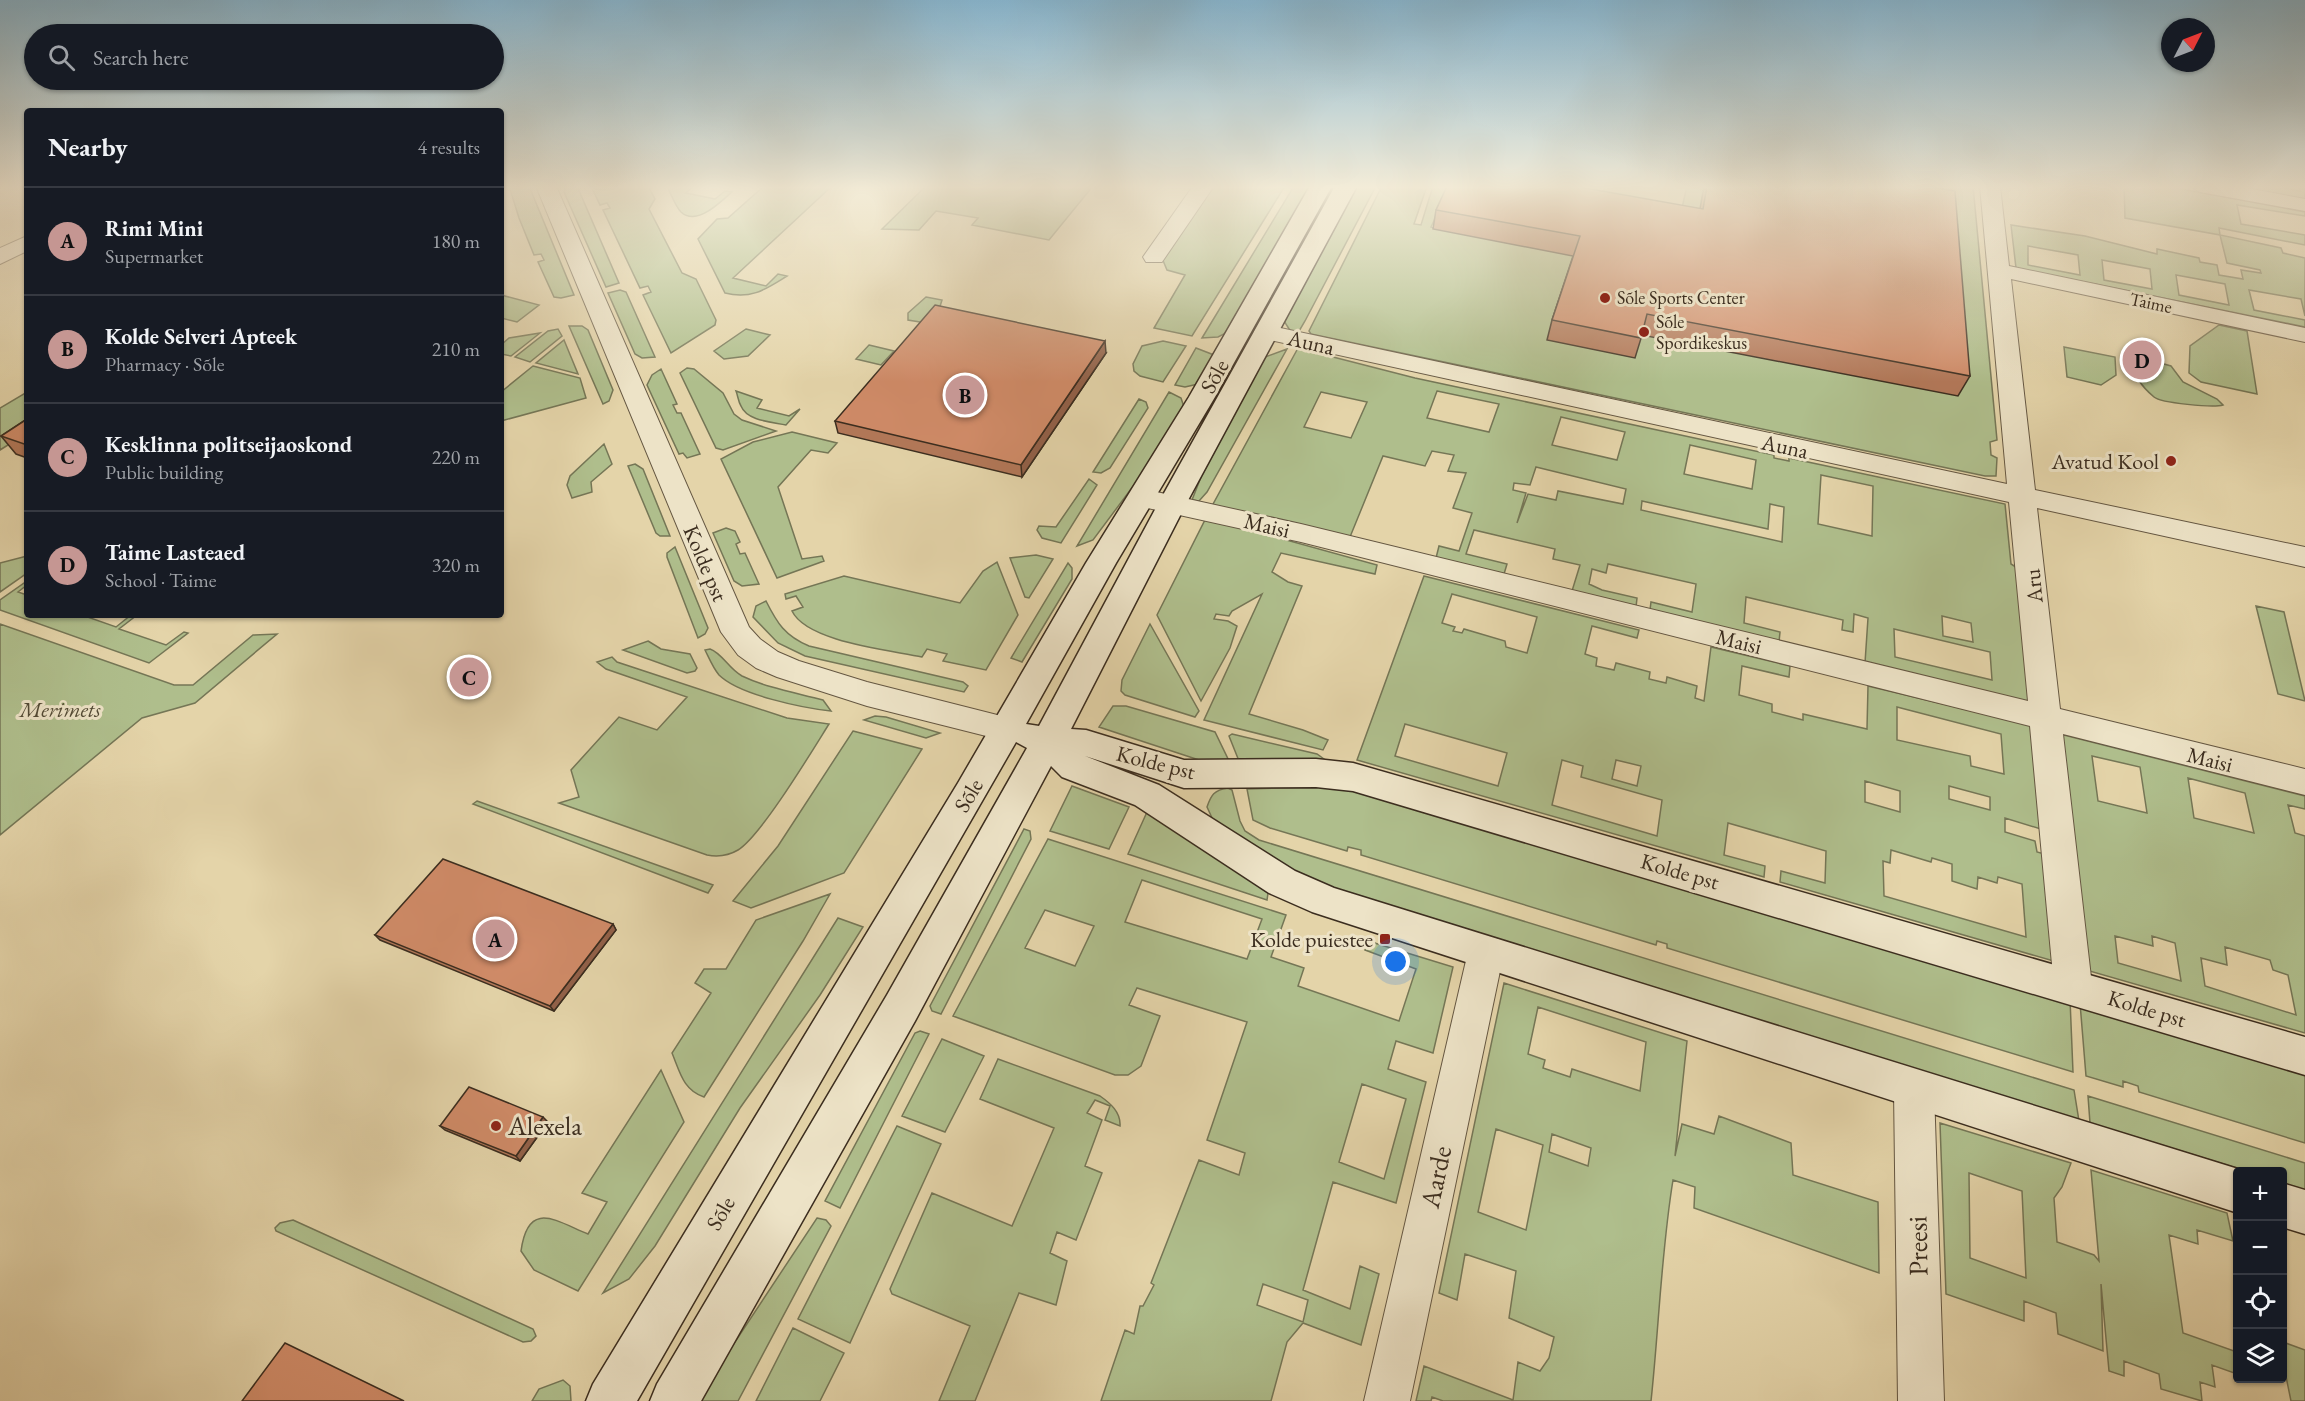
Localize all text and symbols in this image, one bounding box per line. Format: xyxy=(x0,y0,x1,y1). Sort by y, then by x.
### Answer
north arrow xyxy=(2161,18,2215,72)
search box xyxy=(24,24,504,90)
icon: search xyxy=(45,41,78,74)
text: Search here xyxy=(93,43,188,72)
text: Nearby xyxy=(48,130,128,164)
text: 4 results xyxy=(417,134,480,160)
text: Rimi Mini xyxy=(105,214,203,243)
text: A xyxy=(60,228,75,254)
text: 180 m xyxy=(432,228,480,254)
text: Supermarket xyxy=(105,243,203,269)
place label: Sõle Sports Center xyxy=(1617,286,1745,309)
street label: Taime xyxy=(2128,287,2174,318)
marker: Sõle Sports Center xyxy=(1598,291,1612,305)
place label: Sõle Spordikeskus xyxy=(1656,310,1747,354)
text: Kolde Selveri Apteek xyxy=(105,322,297,351)
street label: Auna xyxy=(1284,323,1337,362)
marker: Sõle Spordikeskus xyxy=(1637,325,1651,339)
text: B xyxy=(61,336,74,362)
text: 210 m xyxy=(432,336,480,362)
pin: D xyxy=(2122,338,2162,382)
text: Pharmacy · Sõle xyxy=(105,351,225,377)
street label: Sõle xyxy=(1193,354,1236,398)
pin: B xyxy=(946,372,984,418)
street label: Auna xyxy=(1758,427,1811,466)
text: Kesklinna politseijaoskond xyxy=(105,430,352,459)
text: C xyxy=(60,444,75,470)
text: 220 m xyxy=(432,444,480,470)
place label: Avatud Kool xyxy=(2050,447,2159,476)
marker: Avatud Kool xyxy=(2164,454,2178,468)
text: Public building xyxy=(105,459,223,485)
street label: Maisi xyxy=(1241,506,1293,545)
street label: Kolde pst xyxy=(676,521,735,606)
text: Taime Lasteaed xyxy=(105,538,245,567)
text: D xyxy=(60,552,75,578)
text: 320 m xyxy=(432,552,480,578)
text: School · Taime xyxy=(105,567,217,593)
street label: Aru xyxy=(2017,567,2050,605)
street label: Maisi xyxy=(1713,622,1765,661)
pin: C xyxy=(450,654,488,700)
park label: Merimets xyxy=(17,695,101,724)
street label: Kolde pst xyxy=(1113,739,1198,786)
street label: Maisi xyxy=(2184,740,2236,779)
street label: Sõle xyxy=(947,773,990,818)
street label: Kolde pst xyxy=(1637,846,1723,897)
pin: A xyxy=(476,916,514,962)
place label: Kolde puiestee xyxy=(1250,925,1373,954)
marker: Kolde puiestee xyxy=(1378,932,1392,946)
your location xyxy=(1381,947,1410,976)
street label: Kolde pst xyxy=(2104,983,2190,1034)
place label: Alexela xyxy=(507,1108,582,1143)
marker: Alexela xyxy=(489,1119,503,1133)
street label: Aarde xyxy=(1412,1143,1459,1212)
map controls xyxy=(2233,1167,2287,1383)
button: + xyxy=(2233,1167,2287,1221)
street label: Sõle xyxy=(699,1191,742,1236)
street label: Preesi xyxy=(1899,1215,1936,1276)
button: − xyxy=(2233,1221,2287,1275)
button: locate xyxy=(2233,1275,2287,1329)
button: layers xyxy=(2233,1329,2287,1383)

